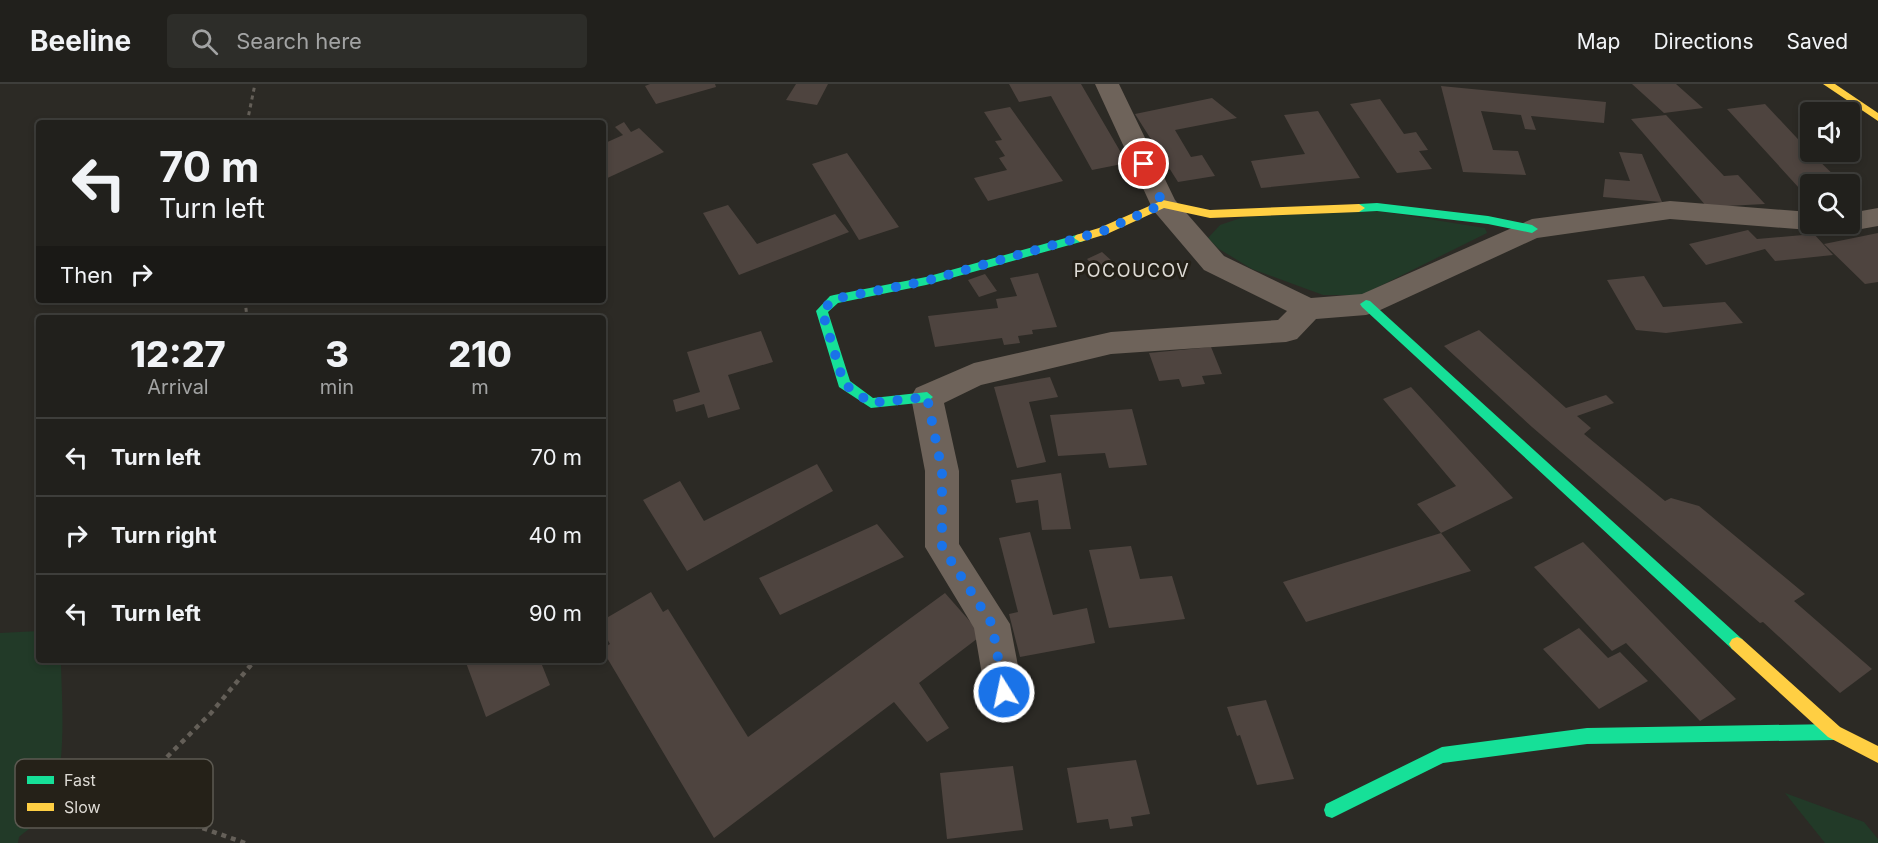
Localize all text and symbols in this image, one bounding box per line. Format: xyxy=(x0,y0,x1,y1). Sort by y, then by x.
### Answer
search box xyxy=(167,14,587,68)
text: Beeline xyxy=(30,24,131,58)
icon: search xyxy=(188,25,221,58)
text: Search here xyxy=(236,28,362,54)
text: Map xyxy=(1577,29,1620,54)
text: Directions xyxy=(1653,29,1754,54)
text: Saved xyxy=(1787,29,1848,54)
map controls xyxy=(1800,102,1860,234)
button: sound xyxy=(1800,102,1860,162)
pin xyxy=(1118,138,1169,189)
text: 70 m xyxy=(159,141,259,192)
icon: left xyxy=(60,144,138,222)
icon: arrive xyxy=(1127,147,1160,180)
button: search xyxy=(1800,174,1860,234)
text: Turn left xyxy=(159,192,265,225)
icon: right xyxy=(125,258,158,291)
district label: POCOUCOV xyxy=(1074,260,1190,281)
text: Then xyxy=(60,262,113,288)
text: 12:27 xyxy=(130,332,226,376)
text: 3 xyxy=(325,332,349,376)
text: 210 xyxy=(448,332,512,376)
text: Arrival xyxy=(147,375,209,399)
text: min xyxy=(320,375,354,399)
text: m xyxy=(471,375,489,399)
icon: left xyxy=(60,441,93,474)
text: Turn left xyxy=(111,444,201,470)
text: 70 m xyxy=(531,444,582,470)
icon: right xyxy=(60,519,93,552)
text: Turn right xyxy=(111,522,217,548)
text: 40 m xyxy=(528,522,582,548)
icon: left xyxy=(60,597,93,630)
text: Turn left xyxy=(111,600,201,626)
text: 90 m xyxy=(529,600,582,626)
position arrow xyxy=(972,660,1036,724)
legend xyxy=(15,759,213,828)
text: Fast xyxy=(64,770,96,790)
text: Slow xyxy=(64,797,101,817)

